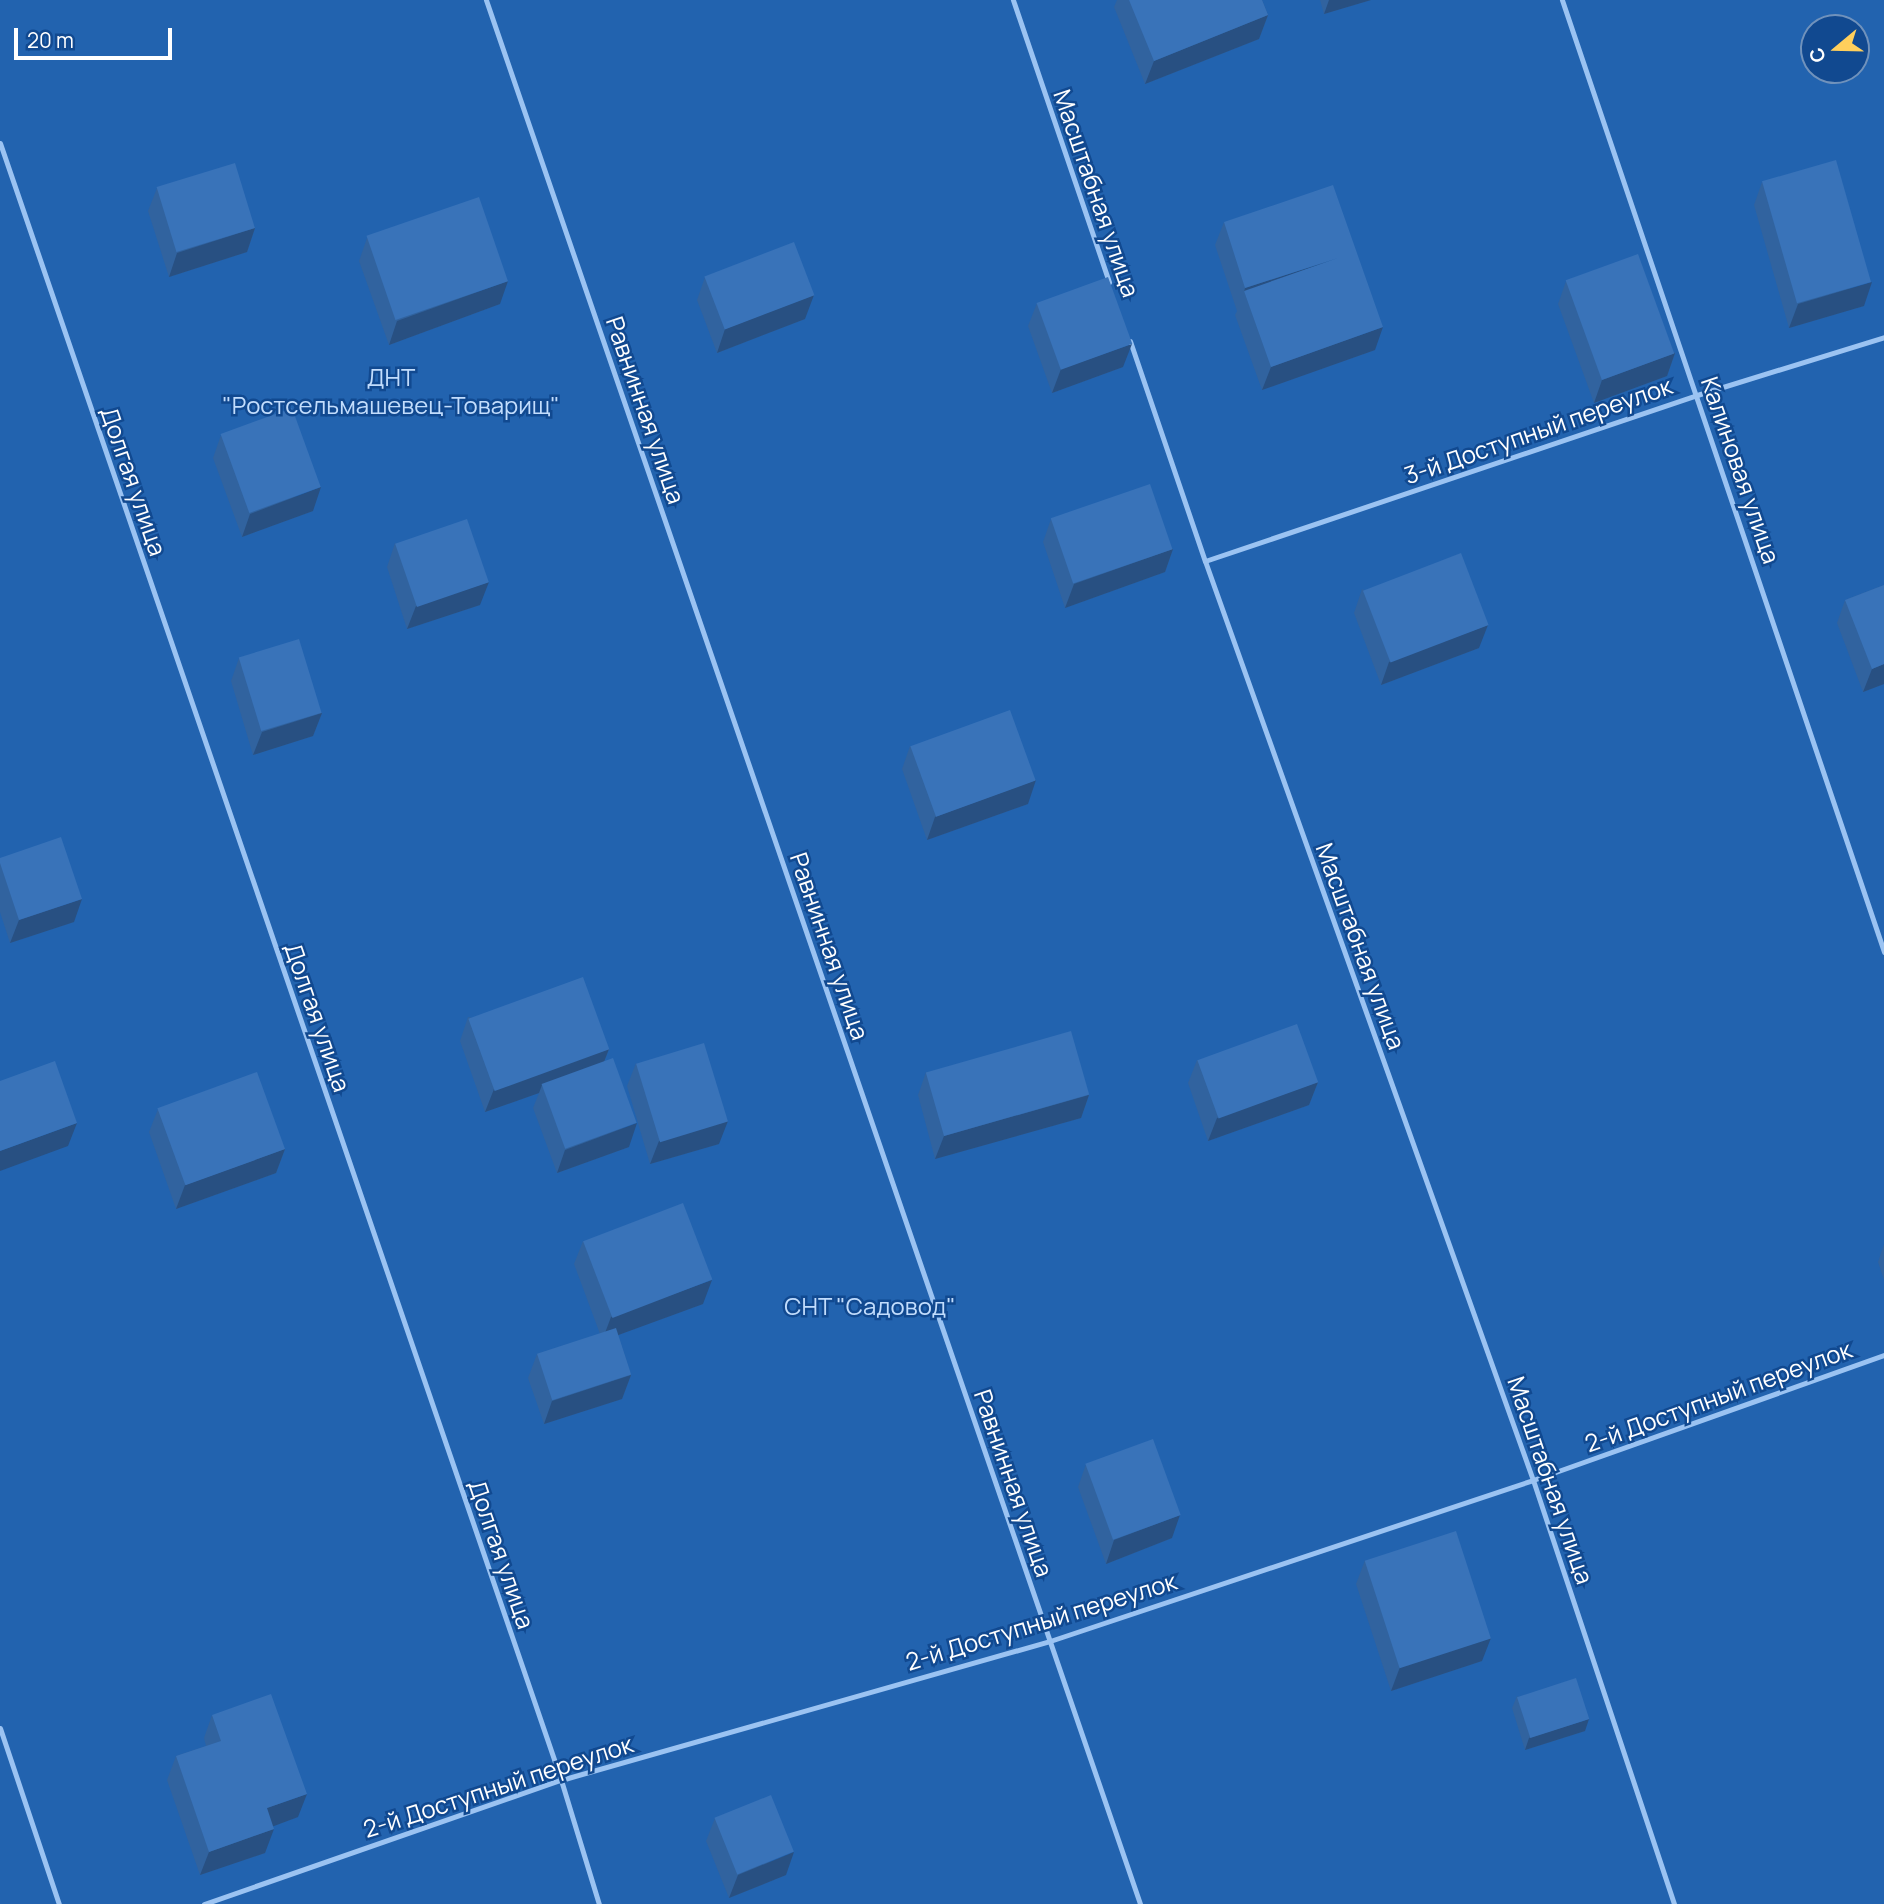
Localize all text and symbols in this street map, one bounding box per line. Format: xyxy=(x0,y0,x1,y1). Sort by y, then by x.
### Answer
scale bar xyxy=(18,14,175,58)
north arrow xyxy=(1800,14,1870,84)
text: 20 m xyxy=(27,26,74,54)
text: С xyxy=(1802,44,1832,66)
street label: Масштабная улица xyxy=(1048,86,1146,300)
street label: Равнинная улица xyxy=(600,313,692,507)
park label: ДНТ "Ростсельмашевец-Товарищ" xyxy=(222,363,560,419)
street label: 3-й Доступный переулок xyxy=(1400,371,1676,489)
street label: Калиновая улица xyxy=(1696,373,1786,567)
street label: Долгая улица xyxy=(95,403,173,559)
street label: Масштабная улица xyxy=(1310,839,1412,1053)
street label: Равнинная улица xyxy=(784,849,876,1043)
street label: Долгая улица xyxy=(279,939,357,1095)
park label: СНТ "Садовод" xyxy=(784,1292,956,1320)
street label: 2-й Доступный переулок xyxy=(1581,1334,1855,1458)
street label: Масштабная улица xyxy=(1502,1373,1600,1587)
street label: Равнинная улица xyxy=(968,1386,1060,1580)
street label: Долгая улица xyxy=(463,1476,541,1632)
street label: 2-й Доступный переулок xyxy=(902,1566,1180,1676)
street label: 2-й Доступный переулок xyxy=(360,1729,636,1843)

